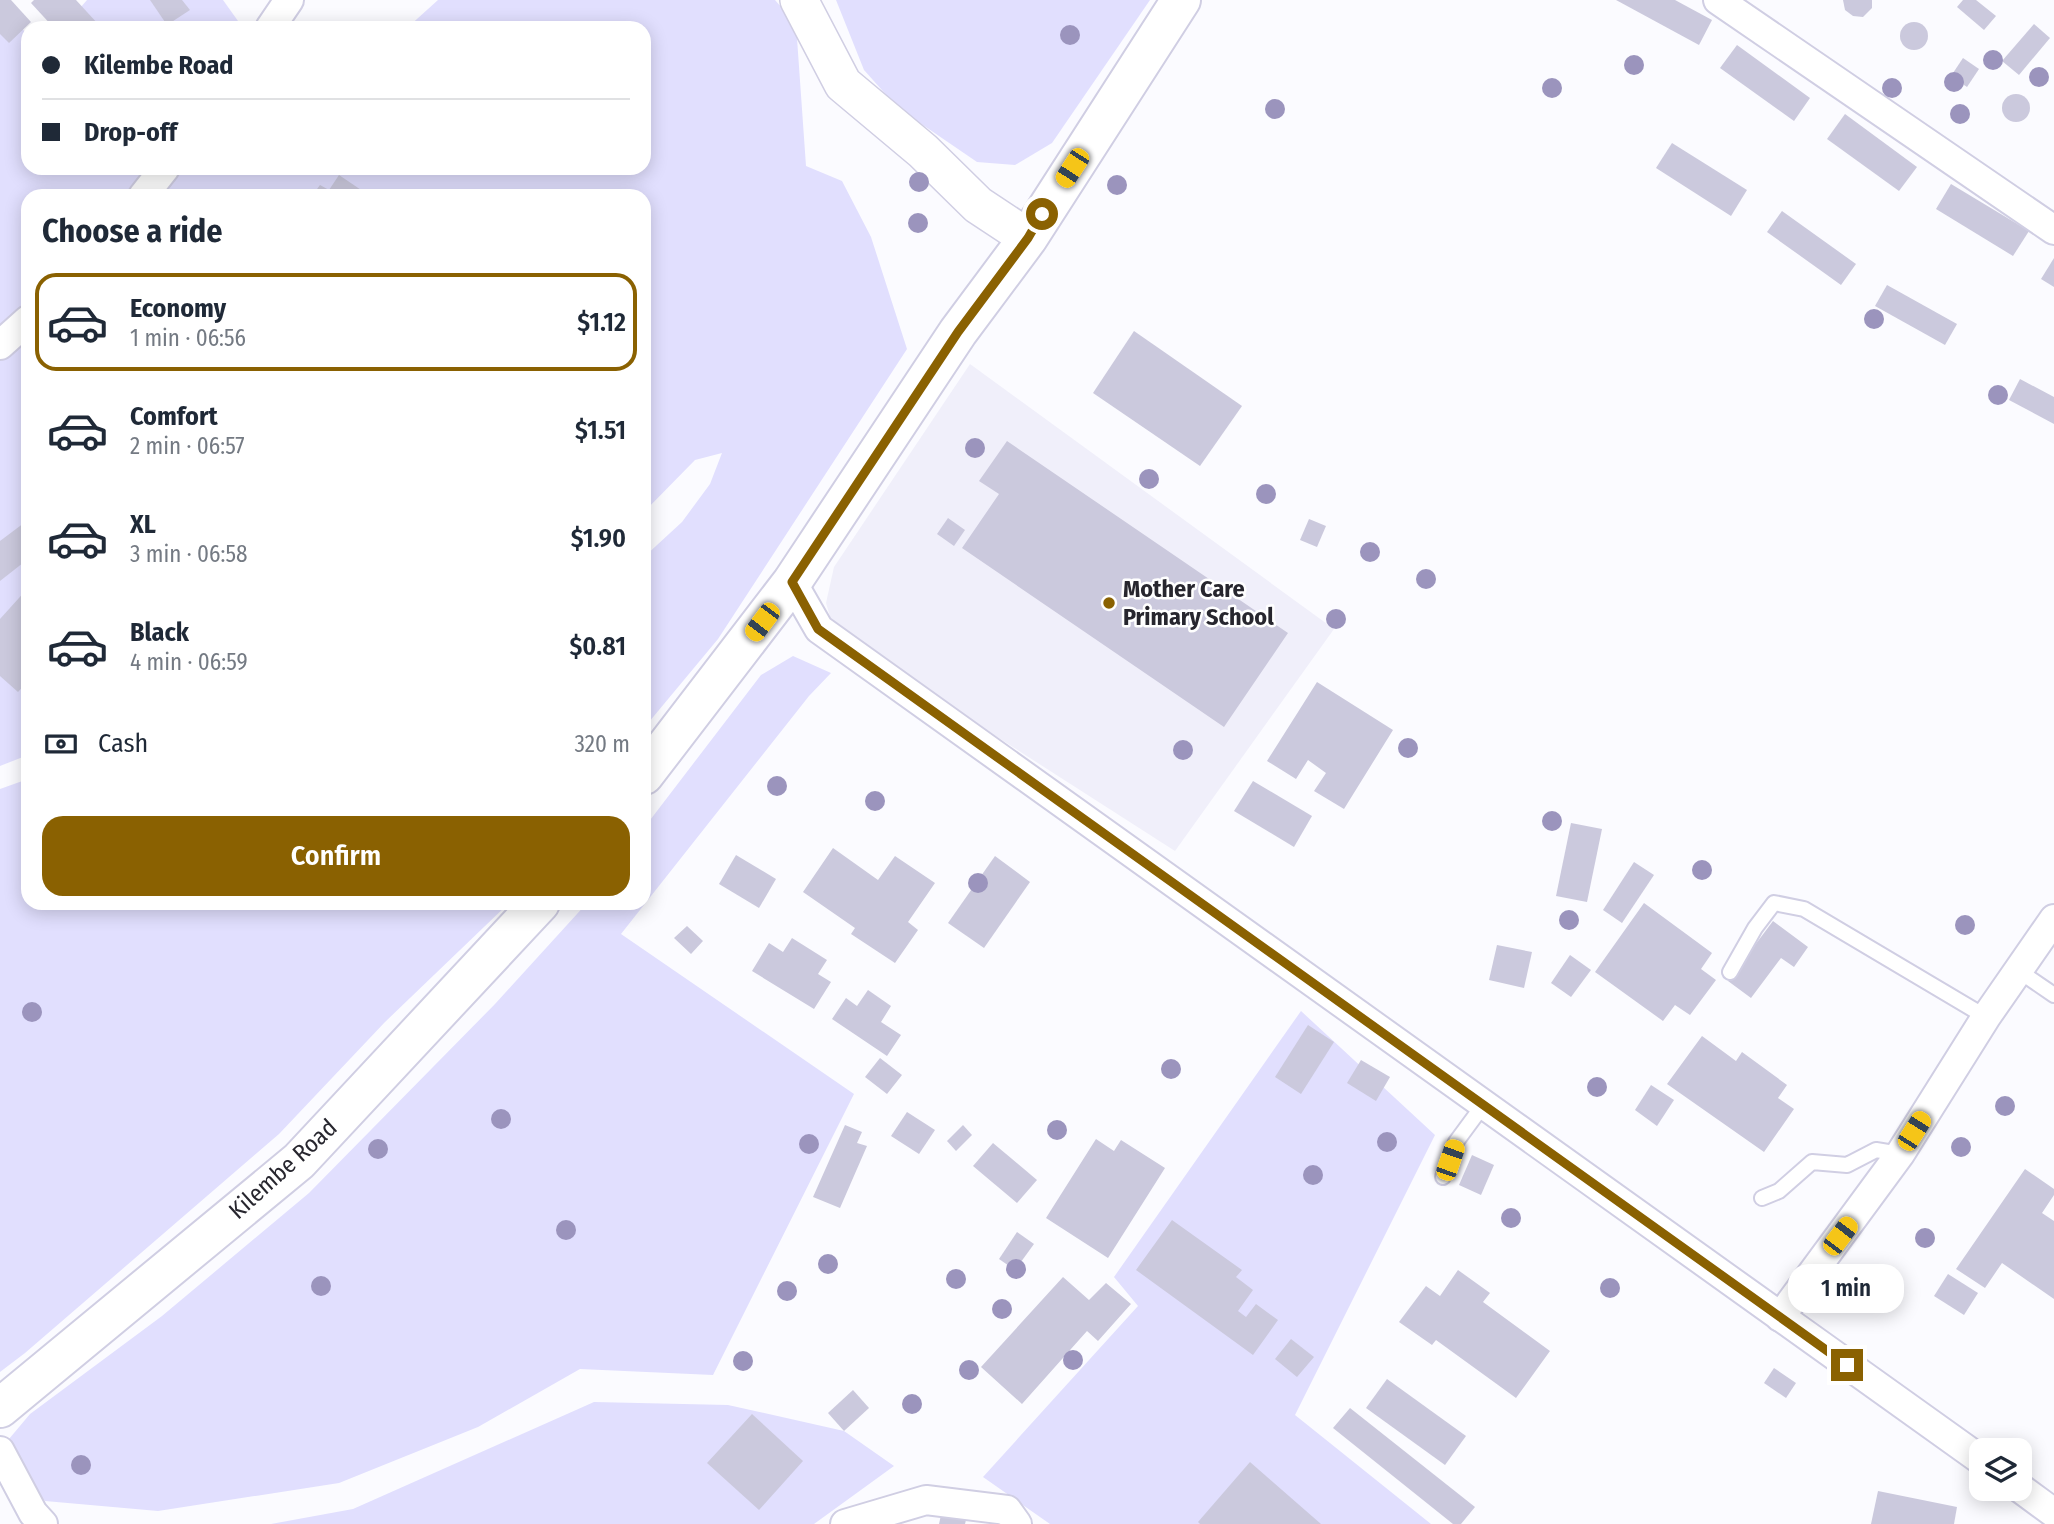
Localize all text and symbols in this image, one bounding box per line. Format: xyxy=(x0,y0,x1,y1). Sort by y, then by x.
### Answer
text: Kilembe Road xyxy=(84,50,234,81)
text: Drop-off xyxy=(84,117,177,148)
car xyxy=(1052,145,1093,191)
route start xyxy=(1026,198,1058,230)
text: Choose a ride xyxy=(42,212,223,250)
icon: car xyxy=(46,291,109,354)
text: Economy xyxy=(130,293,226,324)
text: $1.12 xyxy=(577,307,626,338)
text: 1 min · 06:56 xyxy=(130,324,246,352)
icon: car xyxy=(46,399,109,462)
text: Comfort xyxy=(130,401,218,432)
text: $1.51 xyxy=(575,415,626,446)
text: 2 min · 06:57 xyxy=(130,432,245,460)
icon: car xyxy=(46,507,109,570)
text: XL xyxy=(130,509,156,540)
text: $1.90 xyxy=(571,523,626,554)
text: 3 min · 06:58 xyxy=(130,540,247,568)
place label: Mother Care Primary School xyxy=(1123,575,1274,631)
marker: Mother Care Primary School xyxy=(1101,595,1117,611)
car xyxy=(741,599,784,645)
icon: car xyxy=(46,615,109,678)
text: Black xyxy=(130,617,189,648)
text: $0.81 xyxy=(569,631,626,662)
text: 4 min · 06:59 xyxy=(130,648,248,676)
icon: cash xyxy=(42,725,80,763)
text: Cash xyxy=(98,728,148,759)
text: 320 m xyxy=(575,730,630,758)
button: Confirm xyxy=(42,816,630,896)
car xyxy=(1894,1108,1935,1154)
street label: Kilembe Road xyxy=(223,1113,343,1225)
car xyxy=(1434,1137,1467,1183)
car xyxy=(1819,1213,1862,1259)
callout: 1 min xyxy=(1789,1264,1905,1312)
text: 1 min xyxy=(1821,1274,1871,1302)
route end xyxy=(1831,1349,1863,1381)
map controls xyxy=(1969,1438,2032,1501)
button: layers xyxy=(1969,1438,2032,1501)

